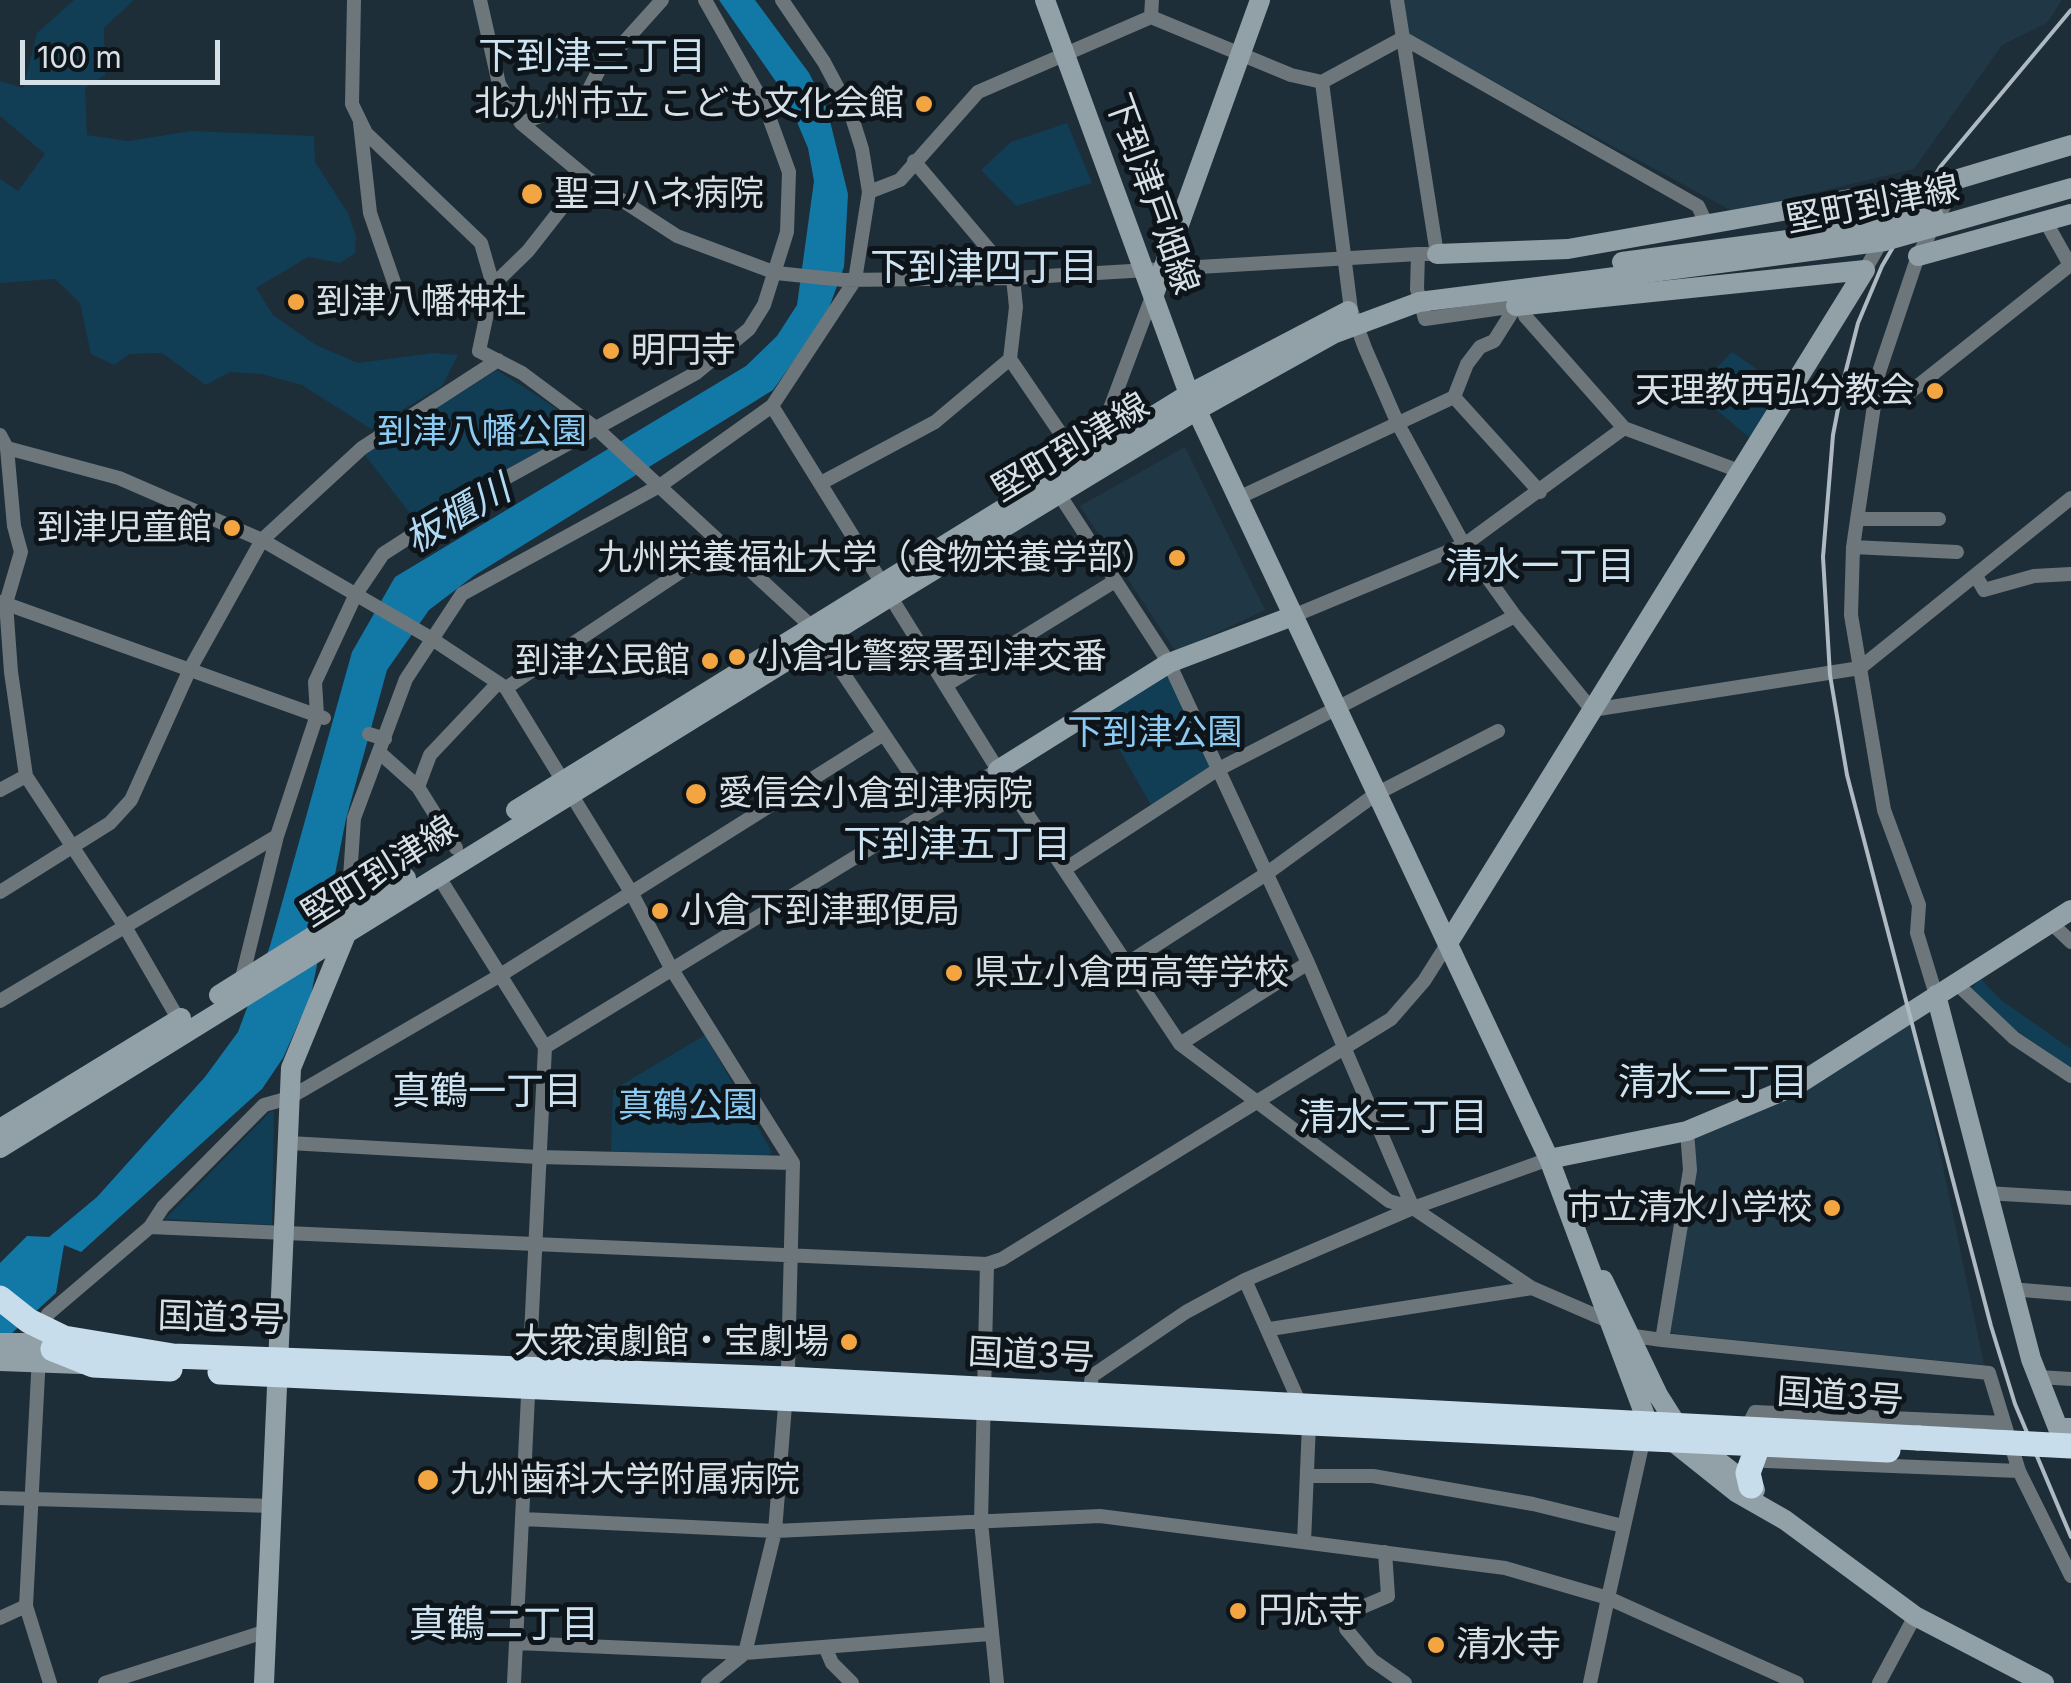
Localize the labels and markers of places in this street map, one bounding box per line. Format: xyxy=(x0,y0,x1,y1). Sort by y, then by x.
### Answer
place label: 北九州市立 こども文化会館 xyxy=(474,83,904,125)
marker: 北九州市立 こども文化会館 xyxy=(913,93,935,115)
place label: 聖ヨハネ病院 xyxy=(554,173,764,215)
marker: 聖ヨハネ病院 xyxy=(519,181,545,207)
place label: 到津八幡神社 xyxy=(316,281,526,323)
marker: 到津八幡神社 xyxy=(285,291,307,313)
place label: 明円寺 xyxy=(631,330,736,372)
marker: 明円寺 xyxy=(600,340,622,362)
place label: 天理教西弘分教会 xyxy=(1635,370,1915,412)
marker: 天理教西弘分教会 xyxy=(1924,380,1946,402)
place label: 到津児童館 xyxy=(37,507,212,549)
marker: 到津児童館 xyxy=(221,517,243,539)
place label: 九州栄養福祉大学（食物栄養学部） xyxy=(597,537,1157,579)
marker: 九州栄養福祉大学（食物栄養学部） xyxy=(1166,547,1188,569)
place label: 小倉北警察署到津交番 xyxy=(757,636,1107,678)
place label: 到津公民館 xyxy=(515,640,690,682)
marker: 小倉北警察署到津交番 xyxy=(726,646,748,668)
marker: 到津公民館 xyxy=(699,650,721,672)
place label: 愛信会小倉到津病院 xyxy=(718,773,1033,815)
marker: 愛信会小倉到津病院 xyxy=(683,781,709,807)
place label: 小倉下到津郵便局 xyxy=(680,890,960,932)
marker: 小倉下到津郵便局 xyxy=(649,900,671,922)
place label: 県立小倉西高等学校 xyxy=(974,952,1289,994)
marker: 県立小倉西高等学校 xyxy=(943,962,965,984)
place label: 市立清水小学校 xyxy=(1567,1187,1812,1229)
marker: 市立清水小学校 xyxy=(1821,1197,1843,1219)
place label: 大衆演劇館・宝劇場 xyxy=(514,1321,829,1363)
marker: 大衆演劇館・宝劇場 xyxy=(838,1331,860,1353)
place label: 九州歯科大学附属病院 xyxy=(450,1459,800,1501)
marker: 九州歯科大学附属病院 xyxy=(415,1467,441,1493)
place label: 円応寺 xyxy=(1258,1590,1363,1632)
marker: 円応寺 xyxy=(1227,1600,1249,1622)
place label: 清水寺 xyxy=(1456,1624,1561,1666)
marker: 清水寺 xyxy=(1425,1634,1447,1656)

